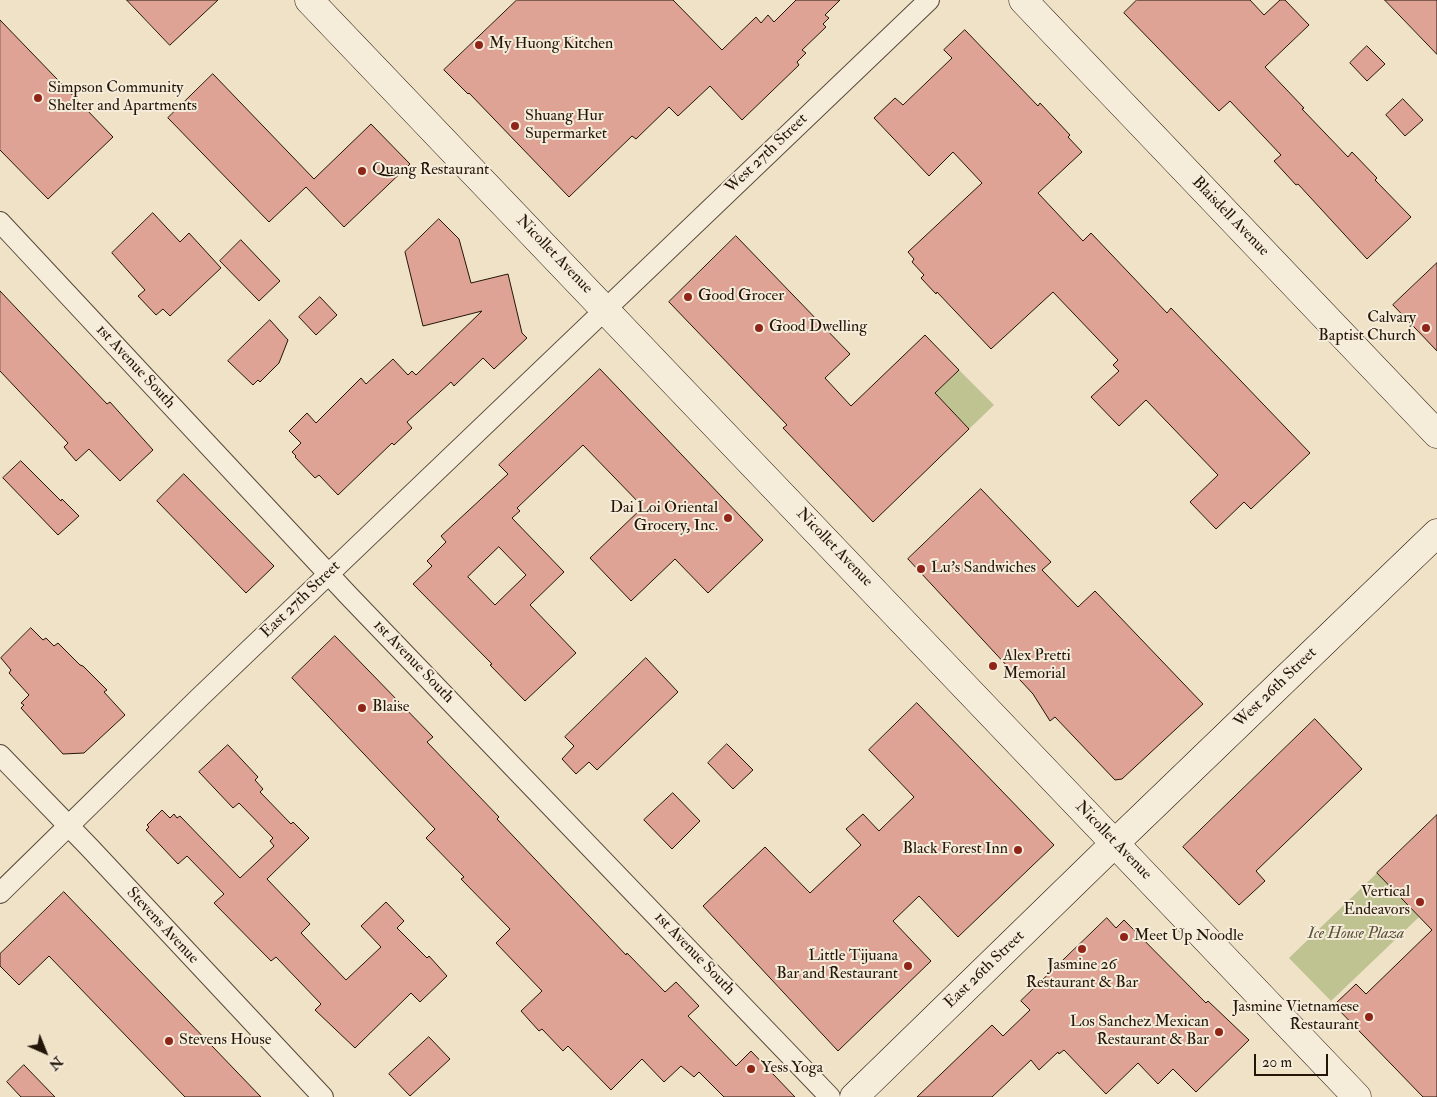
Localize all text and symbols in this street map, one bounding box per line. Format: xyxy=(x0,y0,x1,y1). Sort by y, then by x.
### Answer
place label: My Huong Kitchen xyxy=(489,35,613,55)
marker: My Huong Kitchen xyxy=(473,39,485,51)
place label: Simpson Community Shelter and Apartments xyxy=(48,79,197,117)
marker: Simpson Community Shelter and Apartments xyxy=(32,92,44,104)
place label: Shuang Hur Supermarket xyxy=(525,107,607,145)
street label: West 27th Street xyxy=(722,110,812,198)
marker: Shuang Hur Supermarket xyxy=(509,120,521,132)
place label: Quang Restaurant xyxy=(372,161,489,181)
marker: Quang Restaurant xyxy=(356,165,368,177)
street label: Blaisdell Avenue xyxy=(1187,173,1273,261)
street label: Nicollet Avenue xyxy=(512,212,596,298)
place label: Good Grocer xyxy=(698,287,784,307)
marker: Good Grocer xyxy=(682,291,694,303)
place label: Calvary Baptist Church xyxy=(1318,309,1416,347)
place label: Good Dwelling xyxy=(769,318,867,338)
street label: 1st Avenue South xyxy=(91,321,179,413)
marker: Good Dwelling xyxy=(753,322,765,334)
marker: Calvary Baptist Church xyxy=(1420,322,1432,334)
place label: Dai Loi Oriental Grocery, Inc. xyxy=(610,499,718,537)
street label: Nicollet Avenue xyxy=(792,505,876,591)
marker: Dai Loi Oriental Grocery, Inc. xyxy=(722,512,734,524)
street label: East 27th Street xyxy=(257,557,345,643)
place label: Lu's Sandwiches xyxy=(931,559,1036,579)
marker: Lu's Sandwiches xyxy=(915,563,927,575)
street label: 1st Avenue South xyxy=(369,617,457,707)
street label: West 26th Street xyxy=(1231,644,1321,732)
place label: Alex Pretti Memorial xyxy=(1003,647,1071,685)
marker: Alex Pretti Memorial xyxy=(987,660,999,672)
place label: Blaise xyxy=(372,698,410,718)
marker: Blaise xyxy=(356,702,368,714)
street label: Nicollet Avenue xyxy=(1071,798,1155,884)
place label: Black Forest Inn xyxy=(902,840,1008,860)
marker: Black Forest Inn xyxy=(1012,844,1024,856)
place label: Vertical Endeavors xyxy=(1343,883,1410,921)
street label: Stevens Avenue xyxy=(122,884,202,968)
marker: Vertical Endeavors xyxy=(1414,896,1426,908)
street label: 1st Avenue South xyxy=(650,909,738,999)
park label: Ice House Plaza xyxy=(1308,925,1404,945)
street label: East 26th Street xyxy=(941,927,1029,1013)
place label: Meet Up Noodle xyxy=(1134,927,1244,947)
marker: Meet Up Noodle xyxy=(1118,931,1130,943)
marker: Jasmine 26 Restaurant & Bar xyxy=(1076,943,1088,955)
place label: Little Tijuana Bar and Restaurant xyxy=(776,947,898,985)
place label: Jasmine 26 Restaurant & Bar xyxy=(1026,956,1138,994)
marker: Little Tijuana Bar and Restaurant xyxy=(902,960,914,972)
place label: Jasmine Vietnamese Restaurant xyxy=(1232,998,1359,1036)
marker: Jasmine Vietnamese Restaurant xyxy=(1363,1011,1375,1023)
place label: Los Sanchez Mexican Restaurant & Bar xyxy=(1070,1013,1209,1051)
marker: Los Sanchez Mexican Restaurant & Bar xyxy=(1213,1026,1225,1038)
north arrow xyxy=(20,1027,70,1077)
place label: Stevens House xyxy=(179,1031,271,1051)
marker: Stevens House xyxy=(163,1035,175,1047)
scale bar xyxy=(1257,1044,1331,1076)
text: N xyxy=(45,1053,66,1074)
text: 20 m xyxy=(1262,1053,1292,1072)
place label: Yess Yoga xyxy=(761,1059,823,1079)
marker: Yess Yoga xyxy=(745,1063,757,1075)

